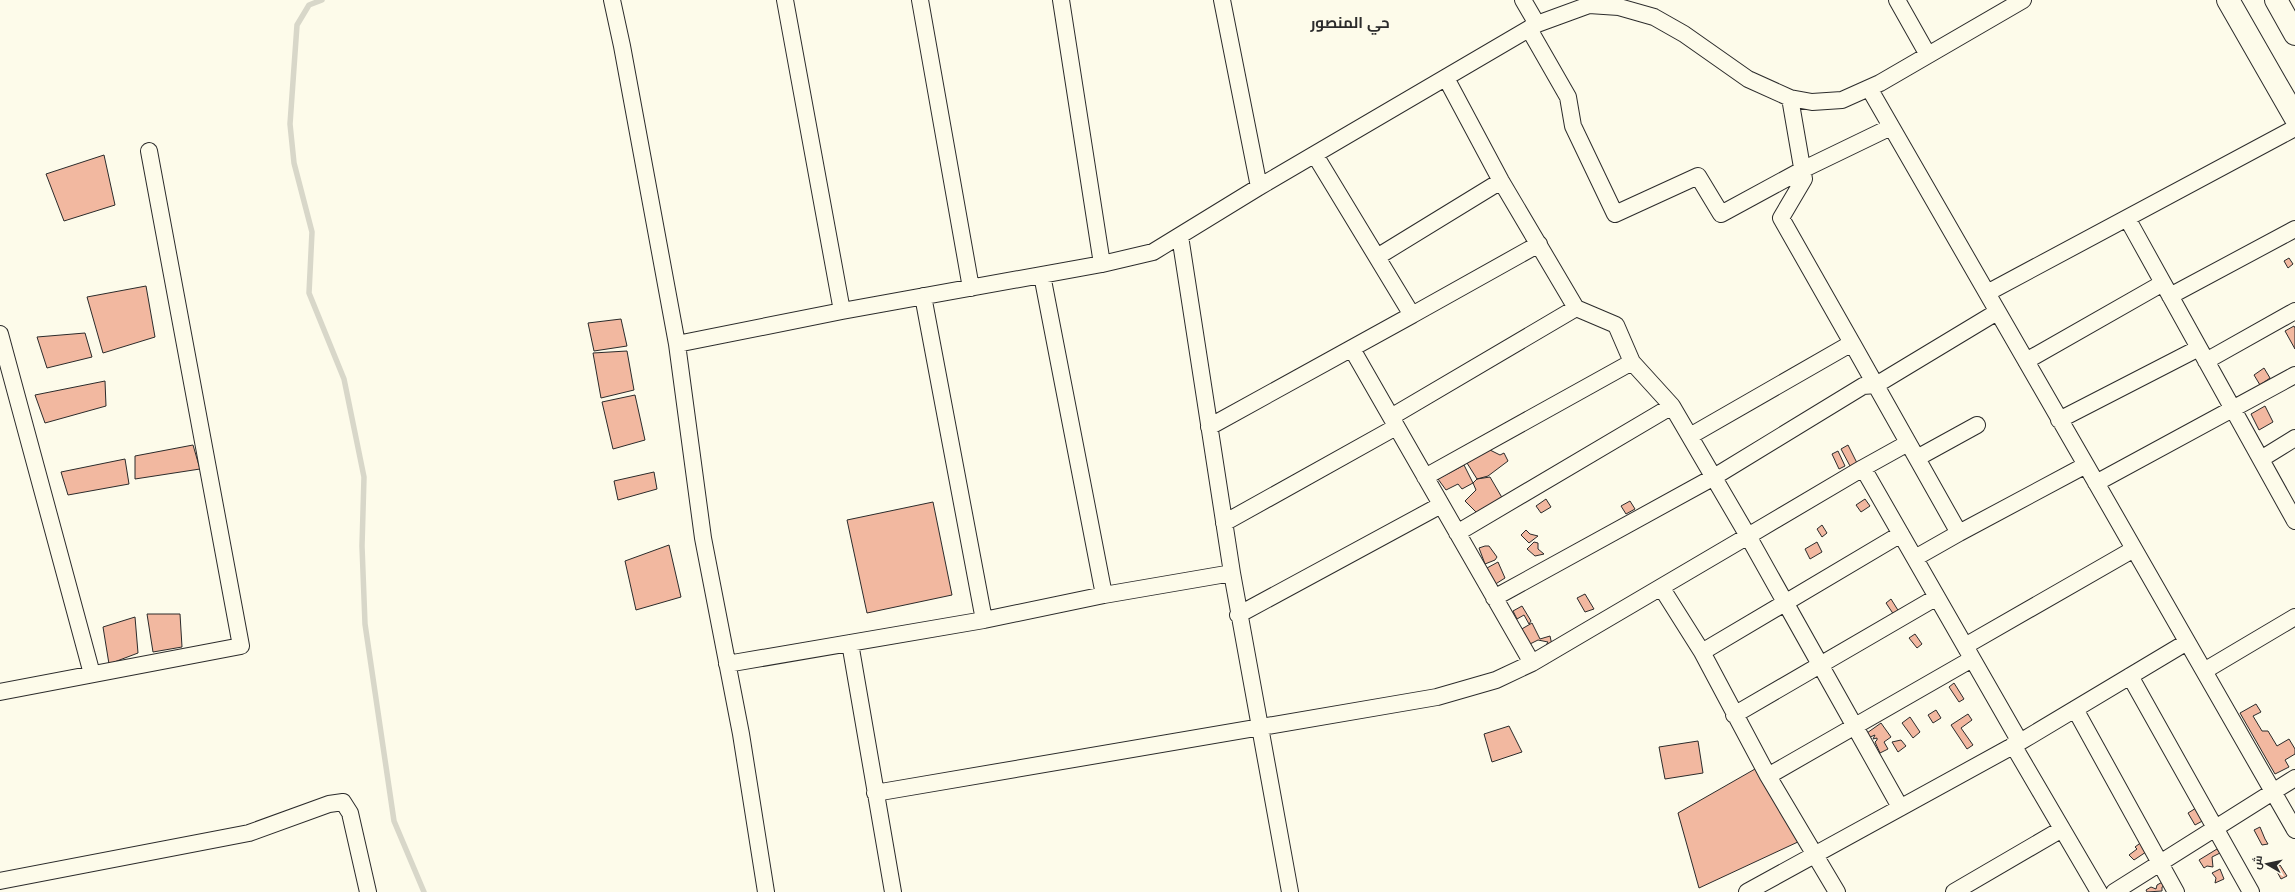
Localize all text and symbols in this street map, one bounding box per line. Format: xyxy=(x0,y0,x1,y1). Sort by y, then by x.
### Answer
district label: حي المنصور xyxy=(1309,12,1390,35)
north arrow xyxy=(2247,844,2287,884)
text: ش xyxy=(2249,854,2265,871)

